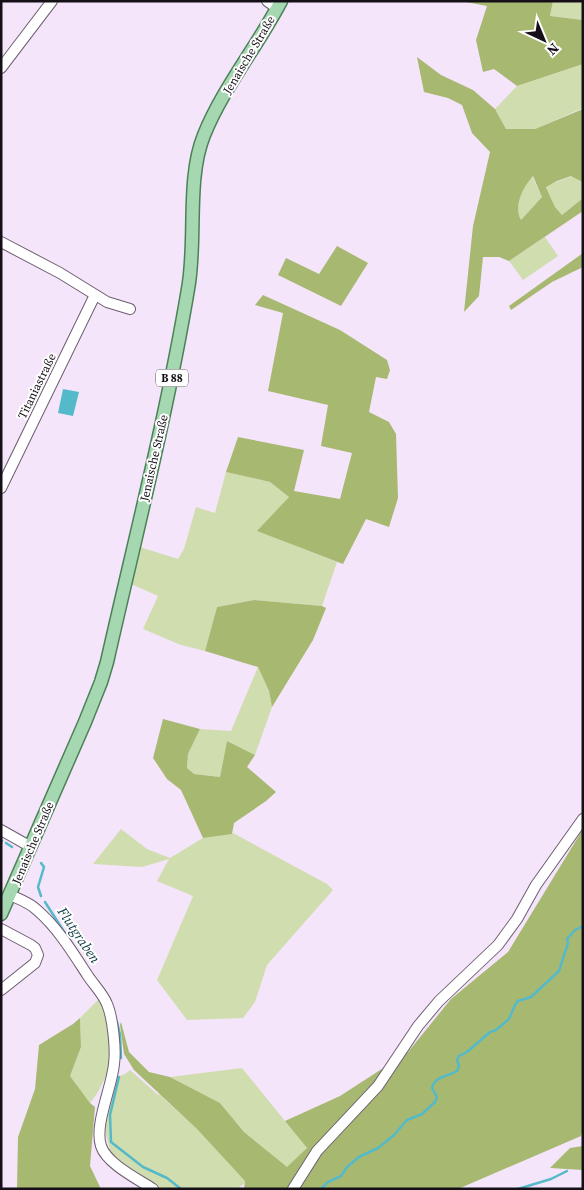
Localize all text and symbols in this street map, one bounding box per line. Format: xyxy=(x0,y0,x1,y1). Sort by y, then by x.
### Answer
street label: Jenaische Straße xyxy=(219,13,279,98)
north arrow xyxy=(519,15,569,65)
text: N xyxy=(542,39,564,60)
street label: Titaniastraße xyxy=(14,351,60,421)
road number: B 88 xyxy=(156,369,188,386)
street label: Jenaische Straße xyxy=(136,413,172,504)
street label: Jenaische Straße xyxy=(8,799,58,888)
water label: Flutgraben xyxy=(52,902,105,967)

